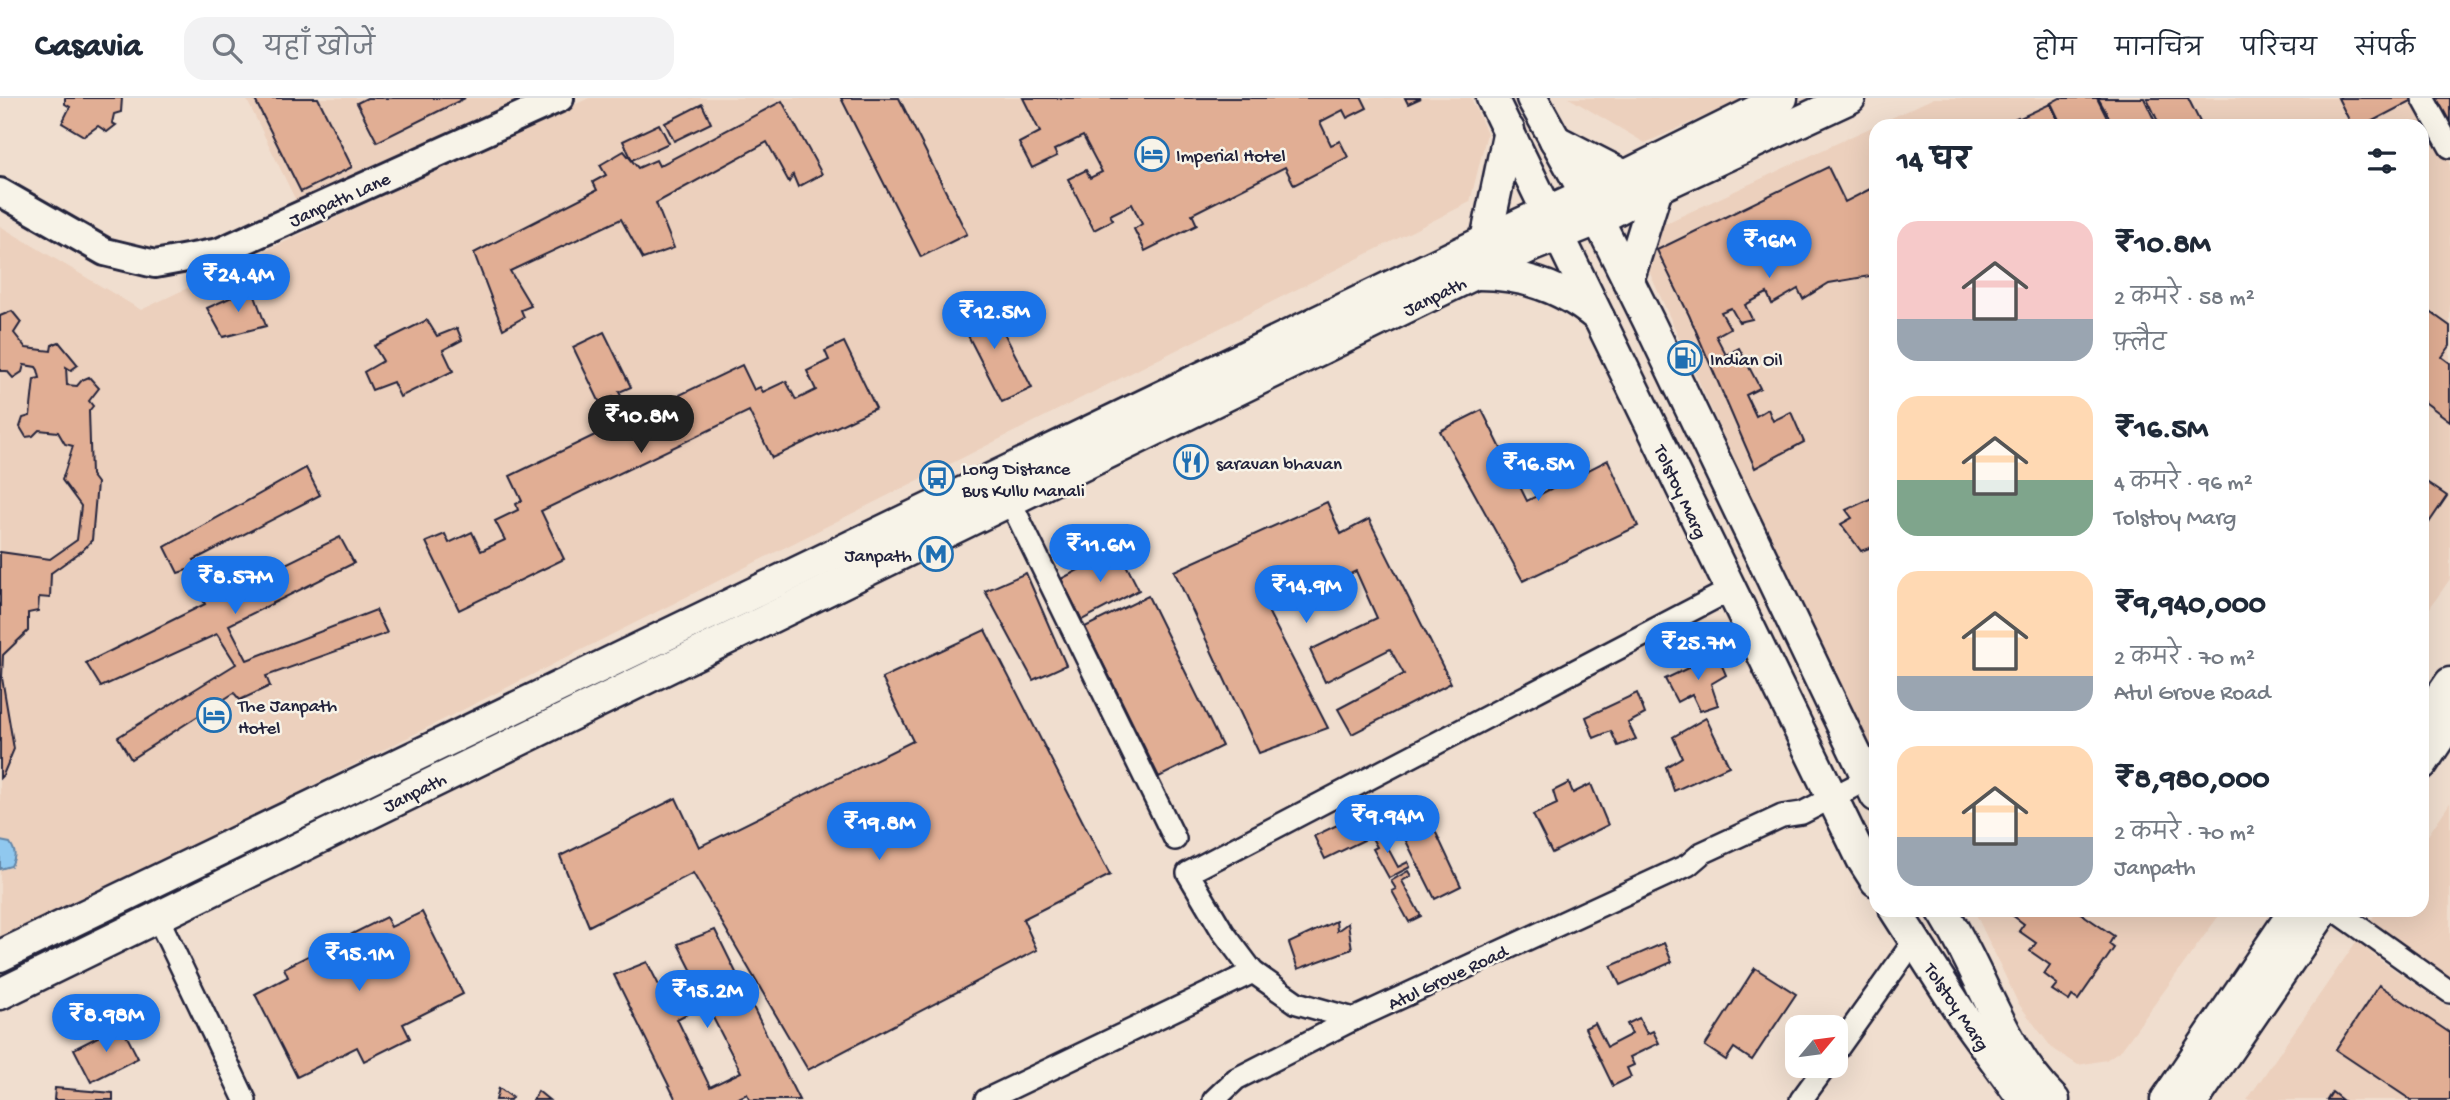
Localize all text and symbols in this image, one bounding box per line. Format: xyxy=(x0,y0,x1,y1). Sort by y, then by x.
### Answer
search box xyxy=(184,17,674,80)
text: Casavia xyxy=(35,29,142,67)
icon: search xyxy=(208,29,246,67)
text: यहाँ खोजें xyxy=(264,35,375,66)
text: होम xyxy=(2034,36,2077,65)
text: मानचित्र xyxy=(2115,36,2203,65)
text: परिचय xyxy=(2241,36,2317,65)
text: संपर्क xyxy=(2355,36,2415,65)
hotel icon: Imperial Hotel xyxy=(1133,135,1171,173)
icon: filters xyxy=(2363,142,2401,180)
place label: Imperial Hotel xyxy=(1176,146,1286,169)
text: 14 घर xyxy=(1897,146,1970,181)
street label: Janpath Lane xyxy=(286,169,395,234)
pin: ₹16M xyxy=(1728,220,1810,280)
text: ₹16M xyxy=(1743,229,1795,256)
text: ₹10.8M xyxy=(2114,229,2210,264)
icon: home xyxy=(1953,249,2037,333)
pin: ₹24.4M xyxy=(181,254,295,314)
text: ₹24.4M xyxy=(202,263,274,290)
street label: Janpath xyxy=(1400,273,1471,323)
text: 2 कमरे · 58 m² xyxy=(2114,286,2255,313)
pin: ₹12.5M xyxy=(937,292,1051,351)
text: ₹12.5M xyxy=(958,300,1030,327)
text: फ़्लैट xyxy=(2114,332,2166,359)
fuel station icon: Indian Oil xyxy=(1666,339,1704,377)
place label: Indian Oil xyxy=(1710,350,1783,373)
pin: ₹10.8M xyxy=(584,396,698,455)
text: ₹10.8M xyxy=(604,404,678,431)
text: ₹16.5M xyxy=(2114,414,2208,449)
icon: home xyxy=(1953,424,2037,508)
street label: Tolstoy Marg xyxy=(1647,441,1711,543)
restaurant icon: saravan bhavan xyxy=(1172,443,1210,481)
pin: ₹16.5M xyxy=(1481,444,1595,503)
text: ₹16.5M xyxy=(1502,452,1574,479)
place label: saravan bhavan xyxy=(1216,454,1342,477)
bus stop icon: Long Distance Bus Kullu Manali xyxy=(918,459,956,497)
place label: Long Distance Bus Kullu Manali xyxy=(961,459,1085,504)
text: 4 कमरे · 96 m² xyxy=(2114,471,2253,498)
text: Tolstoy Marg xyxy=(2114,506,2236,533)
pin: ₹11.6M xyxy=(1043,524,1157,584)
text: ₹11.6M xyxy=(1065,533,1135,560)
metro station icon: Janpath xyxy=(917,535,955,573)
place label: Janpath xyxy=(844,546,912,569)
pin: ₹8.57M xyxy=(178,556,292,616)
text: ₹8.57M xyxy=(197,565,273,592)
pin: ₹14.9M xyxy=(1249,566,1363,625)
text: ₹14.9M xyxy=(1271,574,1341,601)
text: ₹9,940,000 xyxy=(2114,589,2266,624)
icon: home xyxy=(1953,599,2037,683)
pin: ₹25.7M xyxy=(1641,622,1755,682)
text: ₹25.7M xyxy=(1661,631,1735,658)
text: 2 कमरे · 70 m² xyxy=(2114,646,2255,673)
text: Atul Grove Road xyxy=(2114,681,2271,708)
hotel icon: The Janpath Hotel xyxy=(195,696,233,734)
place label: The Janpath Hotel xyxy=(237,696,337,741)
text: ₹8,980,000 xyxy=(2114,764,2269,799)
street label: Janpath xyxy=(380,769,451,819)
icon: home xyxy=(1953,774,2037,858)
pin: ₹9.94M xyxy=(1330,796,1444,855)
pin: ₹19.8M xyxy=(822,802,936,862)
text: ₹9.94M xyxy=(1351,804,1423,831)
text: ₹19.8M xyxy=(843,811,915,838)
text: 2 कमरे · 70 m² xyxy=(2114,821,2255,848)
text: Janpath xyxy=(2114,856,2196,883)
pin: ₹15.1M xyxy=(302,934,416,993)
street label: Atul Grove Road xyxy=(1385,941,1514,1017)
text: ₹15.1M xyxy=(324,942,394,969)
street label: Tolstoy Marg xyxy=(1917,959,1993,1056)
pin: ₹15.2M xyxy=(650,970,764,1030)
text: ₹15.2M xyxy=(671,979,743,1006)
pin: ₹8.98M xyxy=(49,995,163,1054)
text: ₹8.98M xyxy=(68,1003,144,1030)
north arrow xyxy=(1785,1015,1848,1078)
map controls xyxy=(1785,1015,1848,1078)

